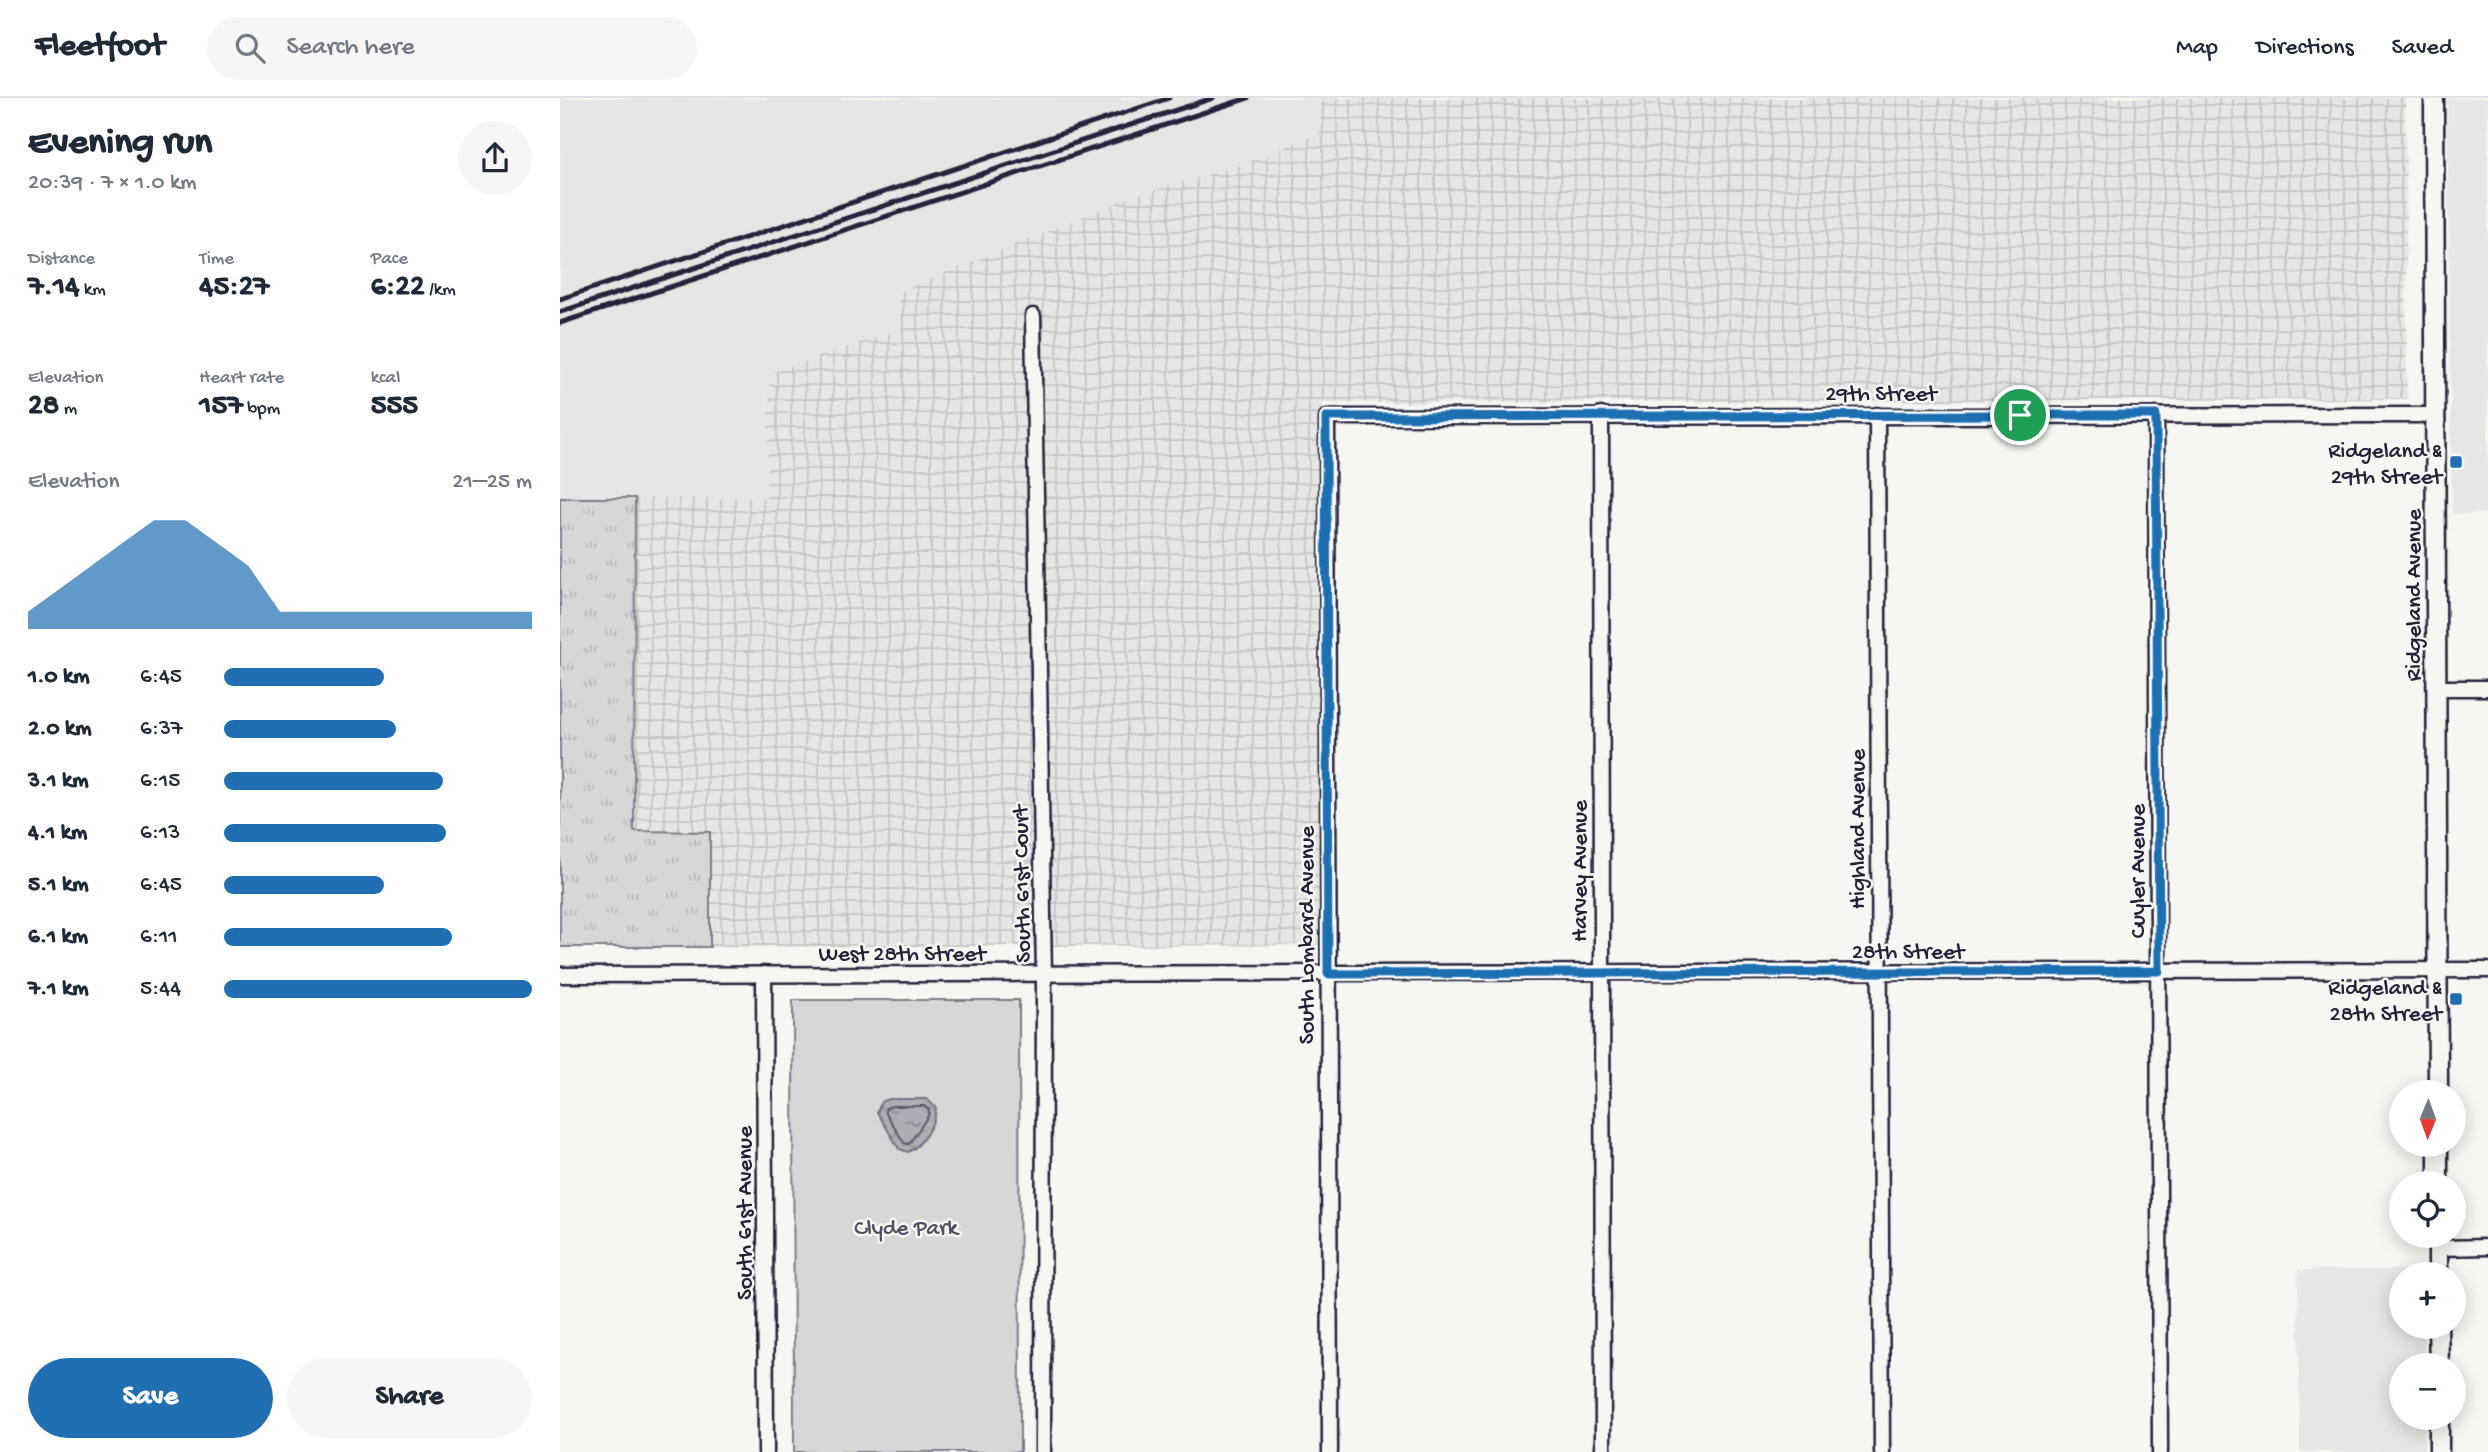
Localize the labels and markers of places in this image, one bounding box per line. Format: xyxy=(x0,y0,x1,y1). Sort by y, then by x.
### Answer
pin xyxy=(1990,385,2050,445)
place label: Ridgeland & 29th Street xyxy=(2328,439,2444,492)
marker: Ridgeland & 29th Street xyxy=(2448,454,2464,470)
place label: Ridgeland & 28th Street xyxy=(2328,976,2444,1029)
marker: Ridgeland & 28th Street xyxy=(2448,991,2464,1007)

